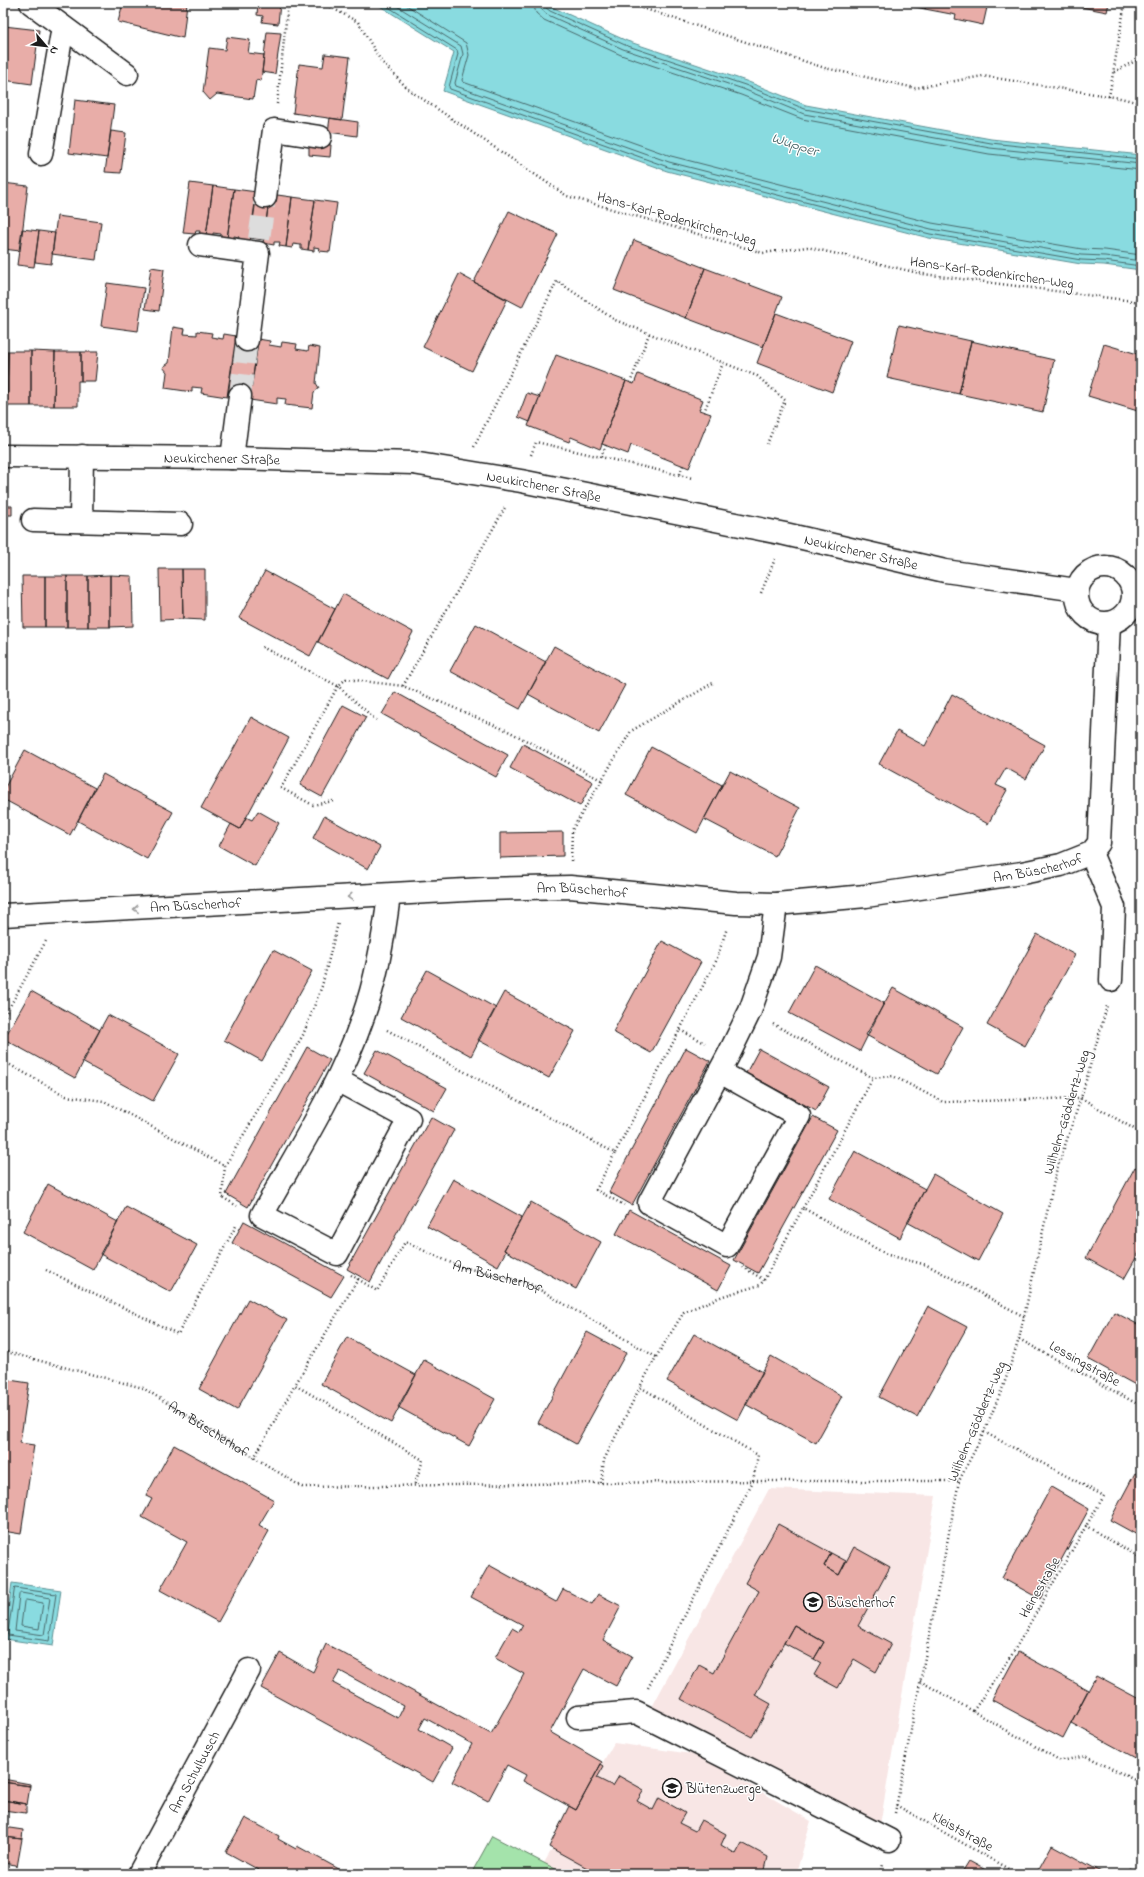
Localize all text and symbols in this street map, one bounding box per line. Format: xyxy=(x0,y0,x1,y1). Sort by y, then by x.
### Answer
north arrow xyxy=(26,26,66,66)
text: N xyxy=(45,43,63,57)
water label: Wupper xyxy=(769,127,823,164)
street label: Hans-Karl-Rodenkirchen-Weg xyxy=(594,187,759,253)
street label: Hans-Karl-Rodenkirchen-Weg xyxy=(908,252,1075,296)
street label: Neukirchener Straße xyxy=(164,448,281,471)
street label: Neukirchener Straße xyxy=(485,466,603,509)
street label: Neukirchener Straße xyxy=(802,530,920,577)
street label: Am Büscherhof xyxy=(992,848,1087,889)
street label: Am Büscherhof xyxy=(536,878,629,905)
street label: Am Büscherhof xyxy=(150,893,243,919)
one-way arrow xyxy=(347,893,353,901)
one-way arrow xyxy=(133,904,139,913)
street label: Wilhelm-Göddertz-Weg xyxy=(1038,1047,1097,1178)
street label: Am Büscherhof xyxy=(449,1256,546,1301)
street label: Lessingstraße xyxy=(1044,1336,1124,1394)
street label: Wilhelm-Göddertz-Weg xyxy=(942,1358,1013,1486)
street label: Am Büscherhof xyxy=(163,1397,253,1463)
street label: Heinestraße xyxy=(1014,1553,1067,1622)
school or university icon: Büscherhof xyxy=(802,1591,824,1613)
place label: Büscherhof xyxy=(826,1593,896,1614)
street label: Am Schulbusch xyxy=(165,1728,226,1817)
school or university icon: Blütenzwerge xyxy=(661,1777,683,1799)
place label: Blütenzwerge xyxy=(685,1779,762,1801)
street label: Kleiststraße xyxy=(928,1807,997,1858)

